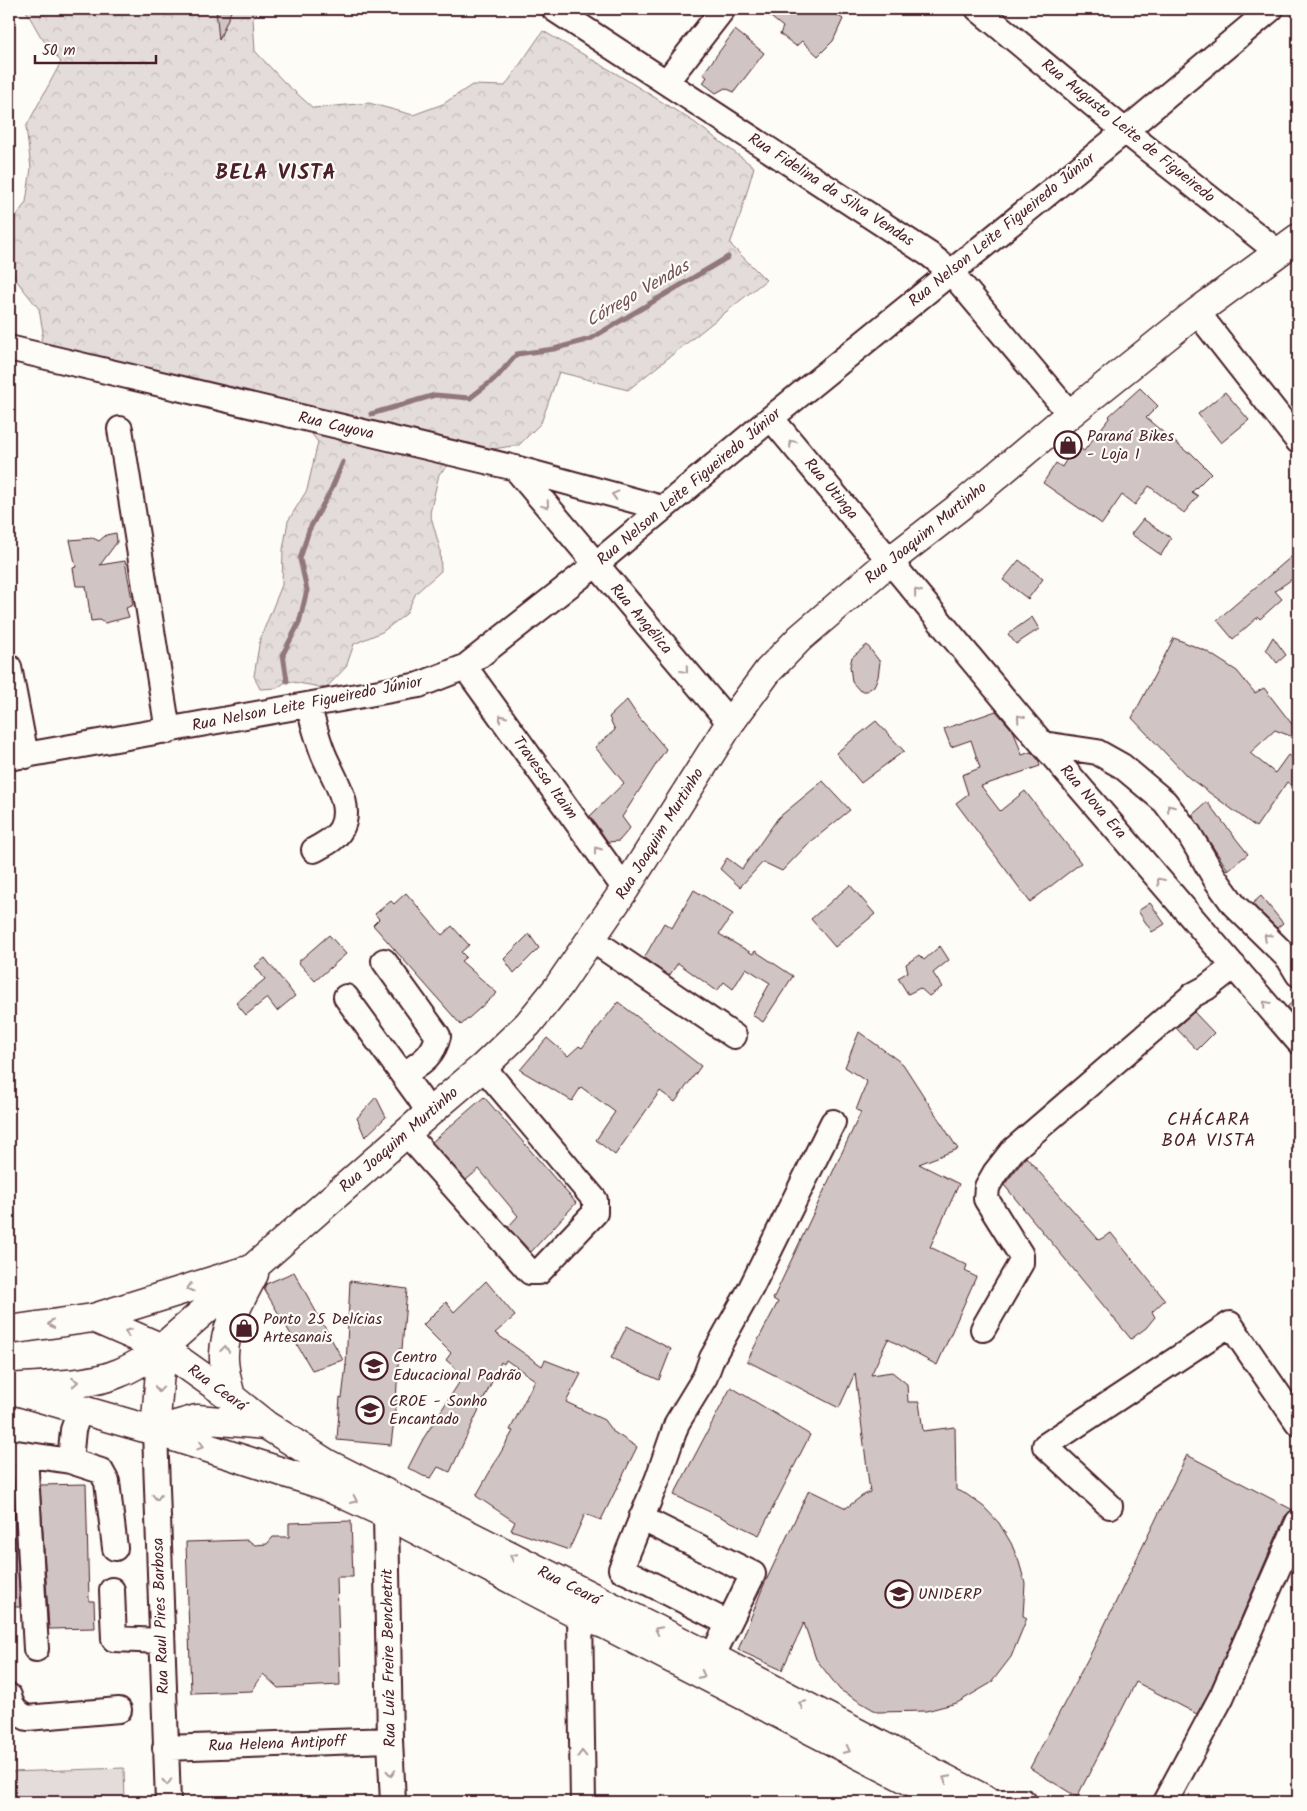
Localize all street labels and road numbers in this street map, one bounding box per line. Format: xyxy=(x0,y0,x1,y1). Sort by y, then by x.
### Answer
street label: Rua Augusto Leite de Figueiredo xyxy=(1036,53,1220,209)
street label: Rua Fidelina da Silva Vendas xyxy=(743,127,919,253)
street label: Rua Nelson Leite Figueiredo Júnior xyxy=(903,146,1102,313)
street label: Rua Nelson Leite Figueiredo Júnior xyxy=(591,401,788,572)
street label: Rua Cayova xyxy=(296,405,376,447)
street label: Rua Utinga xyxy=(798,453,864,525)
street label: Rua Joaquim Murtinho xyxy=(859,476,993,590)
street label: Rua Angélica xyxy=(604,578,678,660)
street label: Rua Nelson Leite Figueiredo Júnior xyxy=(190,669,426,739)
street label: Travessa Itaim xyxy=(506,731,584,825)
street label: Rua Nova Era xyxy=(1053,759,1133,845)
street label: Rua Joaquim Murtinho xyxy=(609,763,711,905)
street label: Rua Joaquim Murtinho xyxy=(334,1081,464,1199)
street label: Rua Ceará xyxy=(182,1358,253,1419)
street label: Rua Raul Pires Barbosa xyxy=(146,1537,176,1695)
street label: Rua Ceará xyxy=(533,1559,606,1613)
street label: Rua Luíz Freire Benchetrit xyxy=(375,1568,403,1747)
street label: Rua Helena Antipoff xyxy=(208,1729,348,1759)

